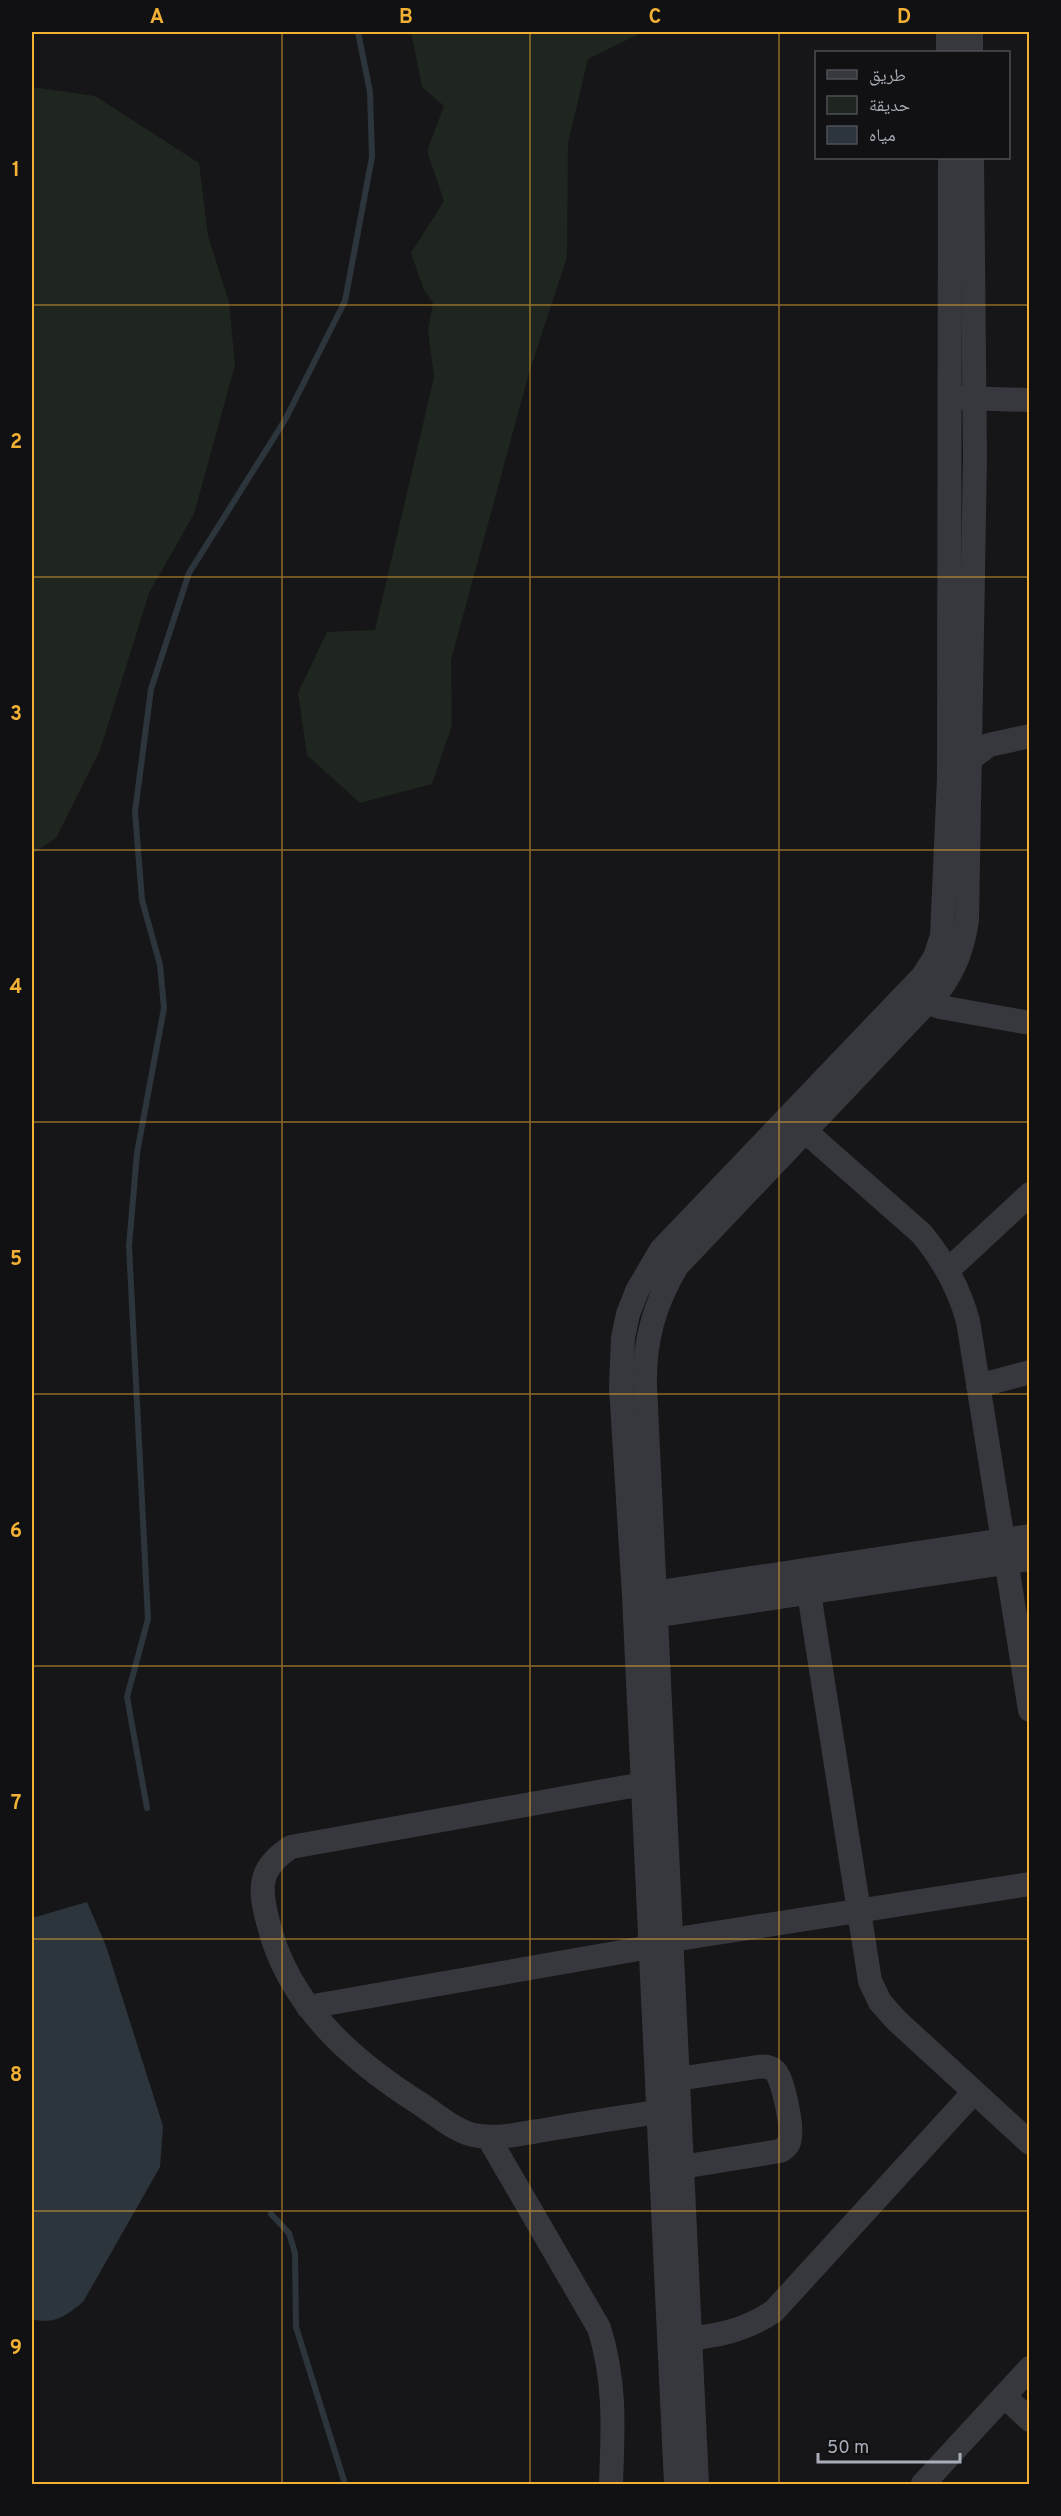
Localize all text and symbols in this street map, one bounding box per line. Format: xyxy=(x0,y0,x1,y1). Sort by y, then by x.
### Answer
text: A xyxy=(150,5,164,31)
text: B xyxy=(399,5,413,31)
text: C xyxy=(649,5,661,31)
text: D xyxy=(897,5,911,31)
legend xyxy=(815,51,1010,159)
text: طريق xyxy=(869,65,906,88)
text: حديقة xyxy=(869,95,910,118)
text: مياه xyxy=(869,125,896,148)
text: 1 xyxy=(12,158,20,184)
text: 2 xyxy=(10,430,22,456)
text: 3 xyxy=(10,702,22,728)
text: 4 xyxy=(10,975,22,1001)
text: 5 xyxy=(10,1247,22,1273)
text: 6 xyxy=(10,1519,22,1545)
text: 7 xyxy=(11,1791,21,1817)
text: 8 xyxy=(10,2063,22,2089)
text: 9 xyxy=(10,2336,22,2362)
scale bar xyxy=(818,2426,960,2464)
text: 50 m xyxy=(827,2437,869,2460)

